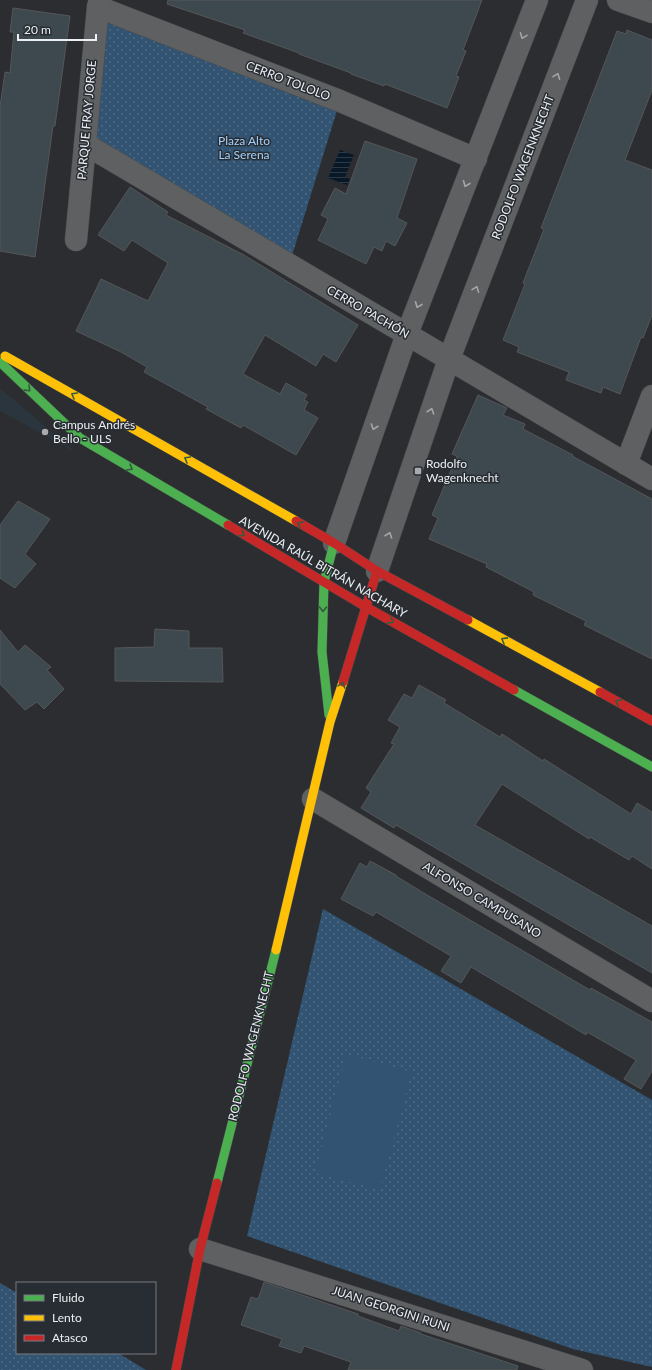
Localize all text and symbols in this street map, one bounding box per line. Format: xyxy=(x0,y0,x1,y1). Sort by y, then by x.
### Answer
scale bar xyxy=(18,16,96,42)
text: 20 m xyxy=(24,22,51,37)
one-way arrow xyxy=(520,33,528,40)
street label: CERRO TOLOLO xyxy=(244,58,333,104)
street label: PARQUE FRAY JORGE xyxy=(74,60,99,180)
one-way arrow xyxy=(553,73,561,80)
street label: RODOLFO WAGENKNECHT xyxy=(488,92,557,241)
park label: Plaza Alto La Serena xyxy=(218,133,270,162)
one-way arrow xyxy=(463,180,471,187)
street label: CERRO PACHÓN xyxy=(324,282,412,341)
one-way arrow xyxy=(471,286,479,293)
one-way arrow xyxy=(415,301,423,308)
one-way arrow xyxy=(23,384,31,392)
one-way arrow xyxy=(71,392,78,400)
one-way arrow xyxy=(427,408,435,415)
place label: Campus Andrés Bello - ULS xyxy=(53,417,135,446)
one-way arrow xyxy=(371,423,379,430)
marker: Campus Andrés Bello - ULS xyxy=(40,427,50,437)
place label: Rodolfo Wagenknecht xyxy=(426,456,499,485)
one-way arrow xyxy=(184,457,191,464)
one-way arrow xyxy=(126,464,133,471)
marker: Rodolfo Wagenknecht xyxy=(413,466,423,476)
street label: AVENIDA RAÚL BITRÁN NACHARY xyxy=(237,512,410,621)
one-way arrow xyxy=(297,521,304,528)
one-way arrow xyxy=(238,530,246,537)
one-way arrow xyxy=(385,531,393,538)
one-way arrow xyxy=(319,606,327,612)
one-way arrow xyxy=(387,616,394,623)
one-way arrow xyxy=(500,638,508,645)
one-way arrow xyxy=(337,681,346,688)
one-way arrow xyxy=(615,700,622,707)
street label: ALFONSO CAMPUSANO xyxy=(420,858,545,941)
street label: RODOLFO WAGENKNECHT xyxy=(225,969,276,1122)
legend xyxy=(16,1282,156,1354)
street label: JUAN GEORGINI RUNI xyxy=(330,1282,452,1335)
text: Fluido xyxy=(52,1290,85,1305)
text: Lento xyxy=(52,1310,82,1325)
text: Atasco xyxy=(52,1330,88,1345)

